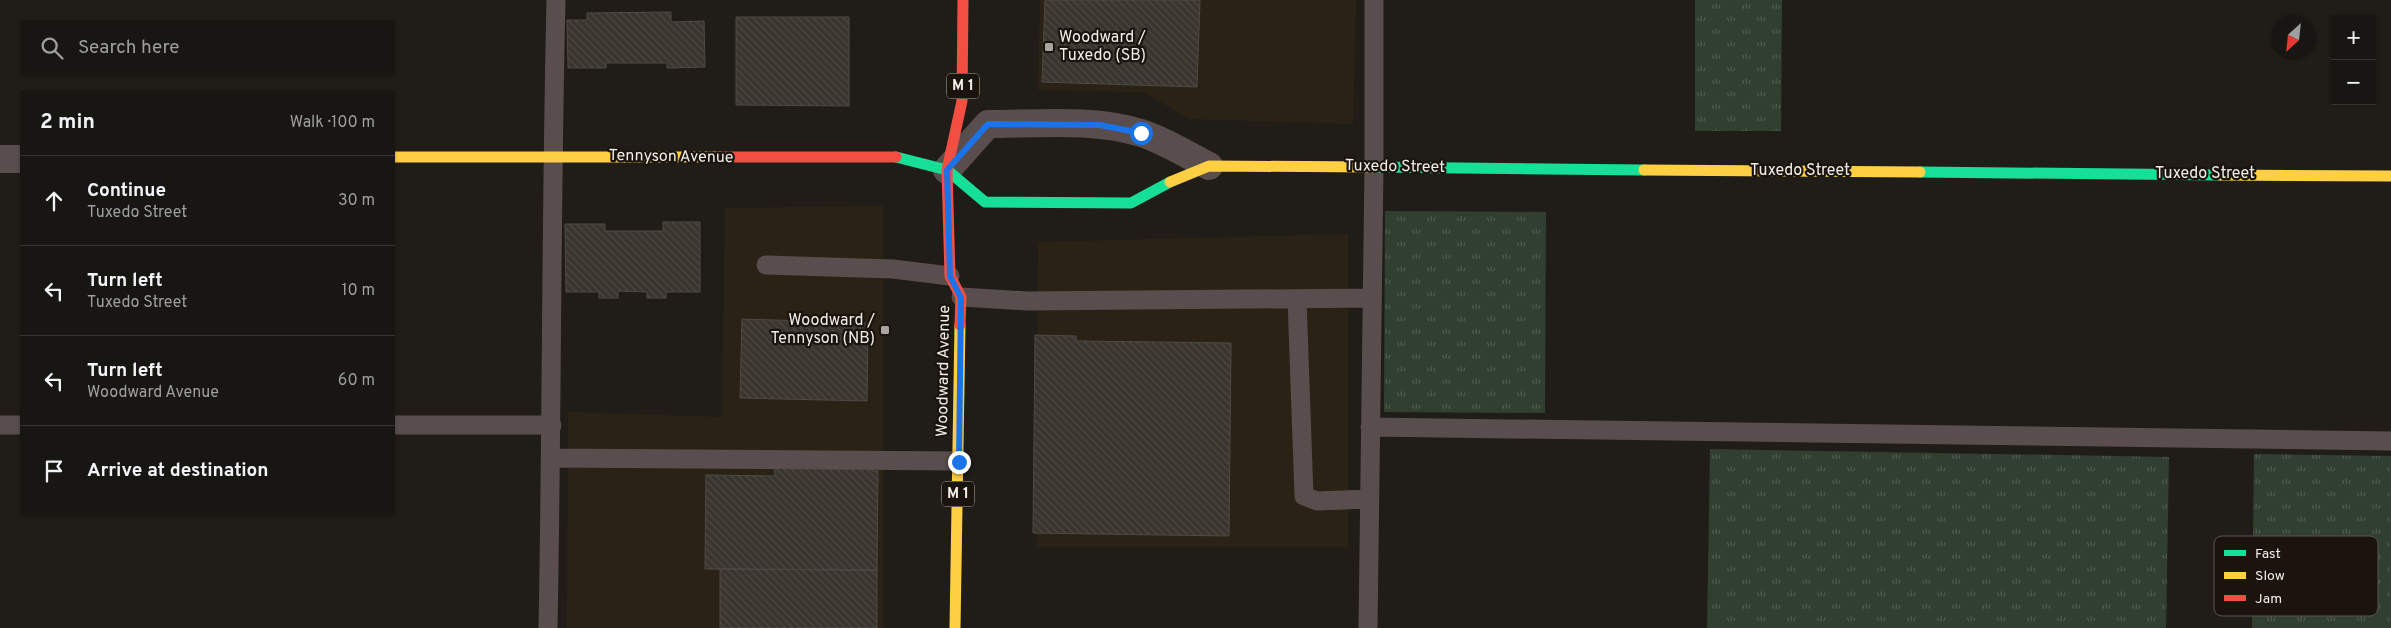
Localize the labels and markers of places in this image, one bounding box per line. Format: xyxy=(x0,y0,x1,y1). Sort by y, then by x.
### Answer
place label: Woodward / Tuxedo (SB) xyxy=(1059,28,1146,66)
marker: Woodward / Tuxedo (SB) xyxy=(1043,41,1055,53)
place label: Woodward / Tennyson (NB) xyxy=(770,311,875,349)
marker: Woodward / Tennyson (NB) xyxy=(879,324,891,336)

